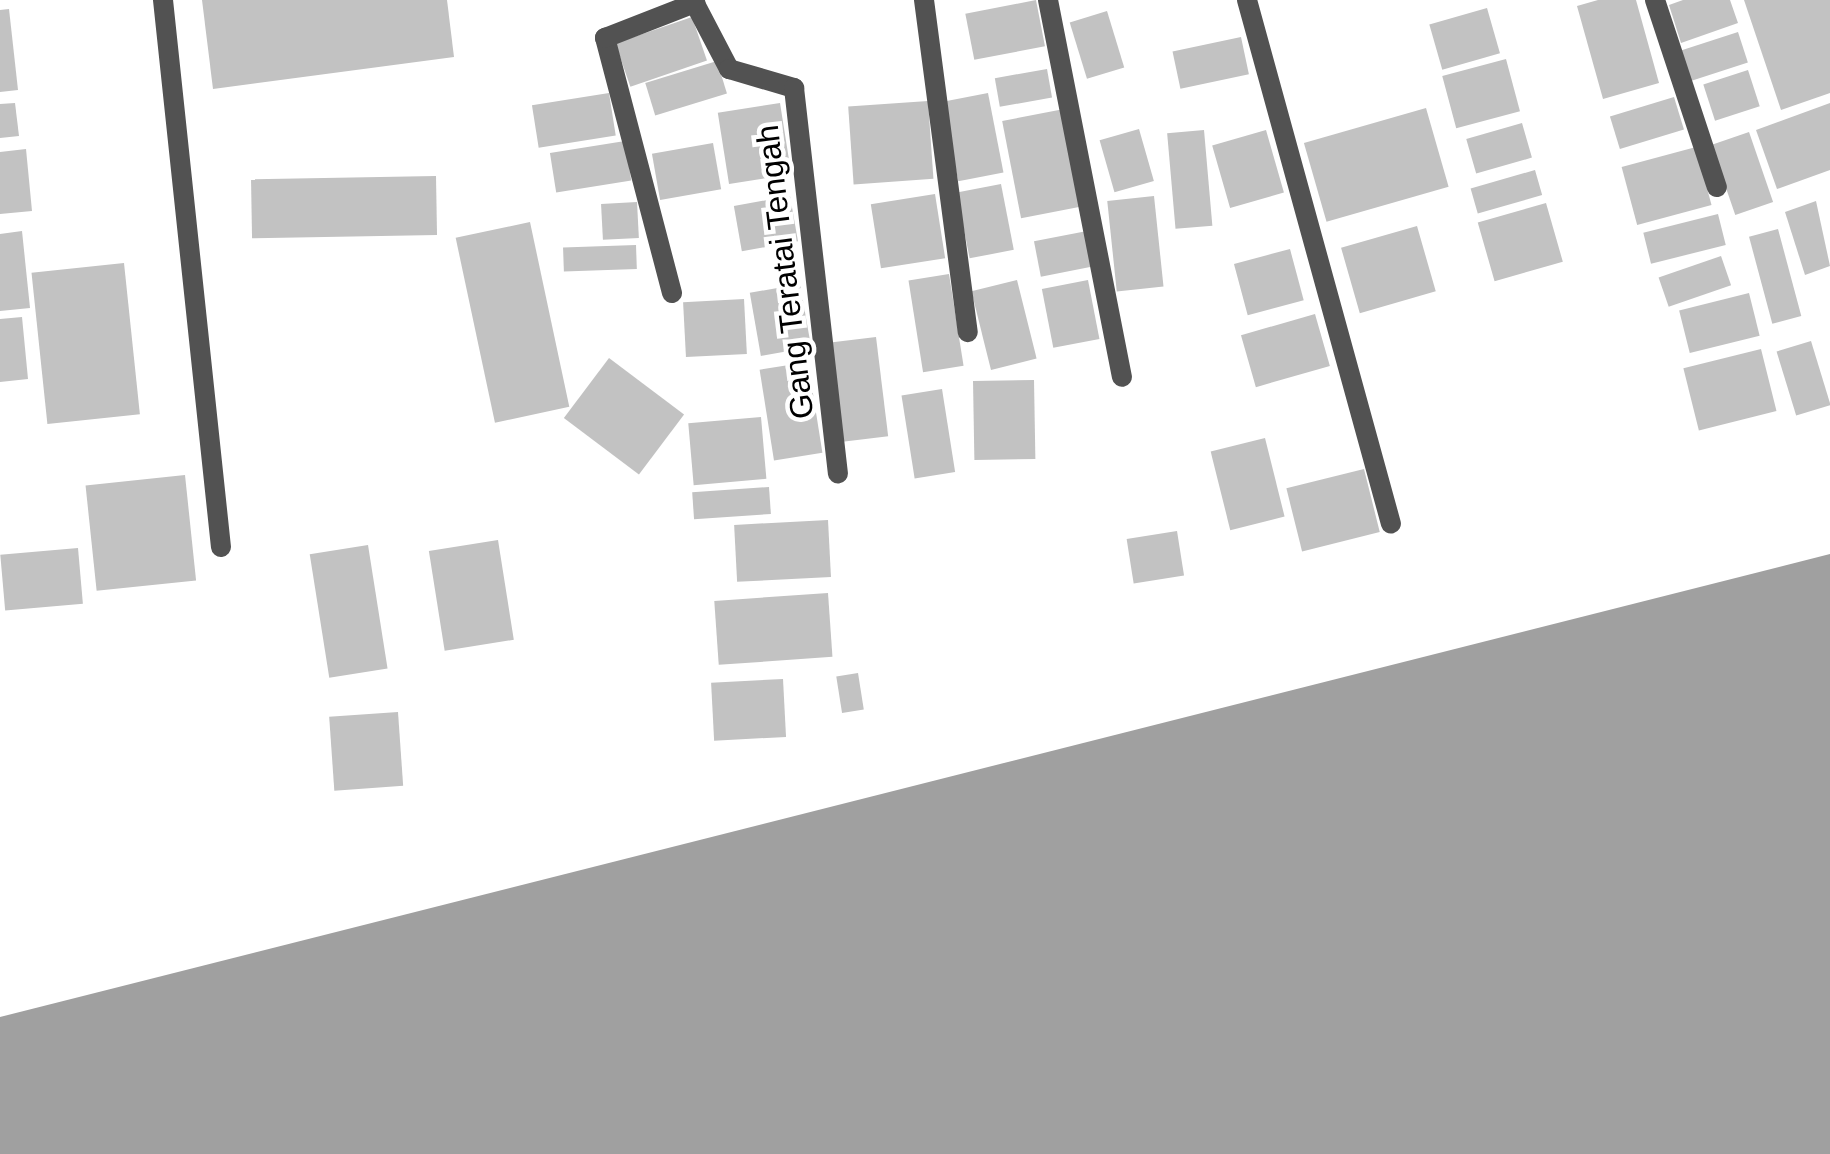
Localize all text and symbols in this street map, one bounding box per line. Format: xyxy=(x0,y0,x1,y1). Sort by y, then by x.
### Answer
street label: Gang Teratai Tengah xyxy=(748,122,822,422)

